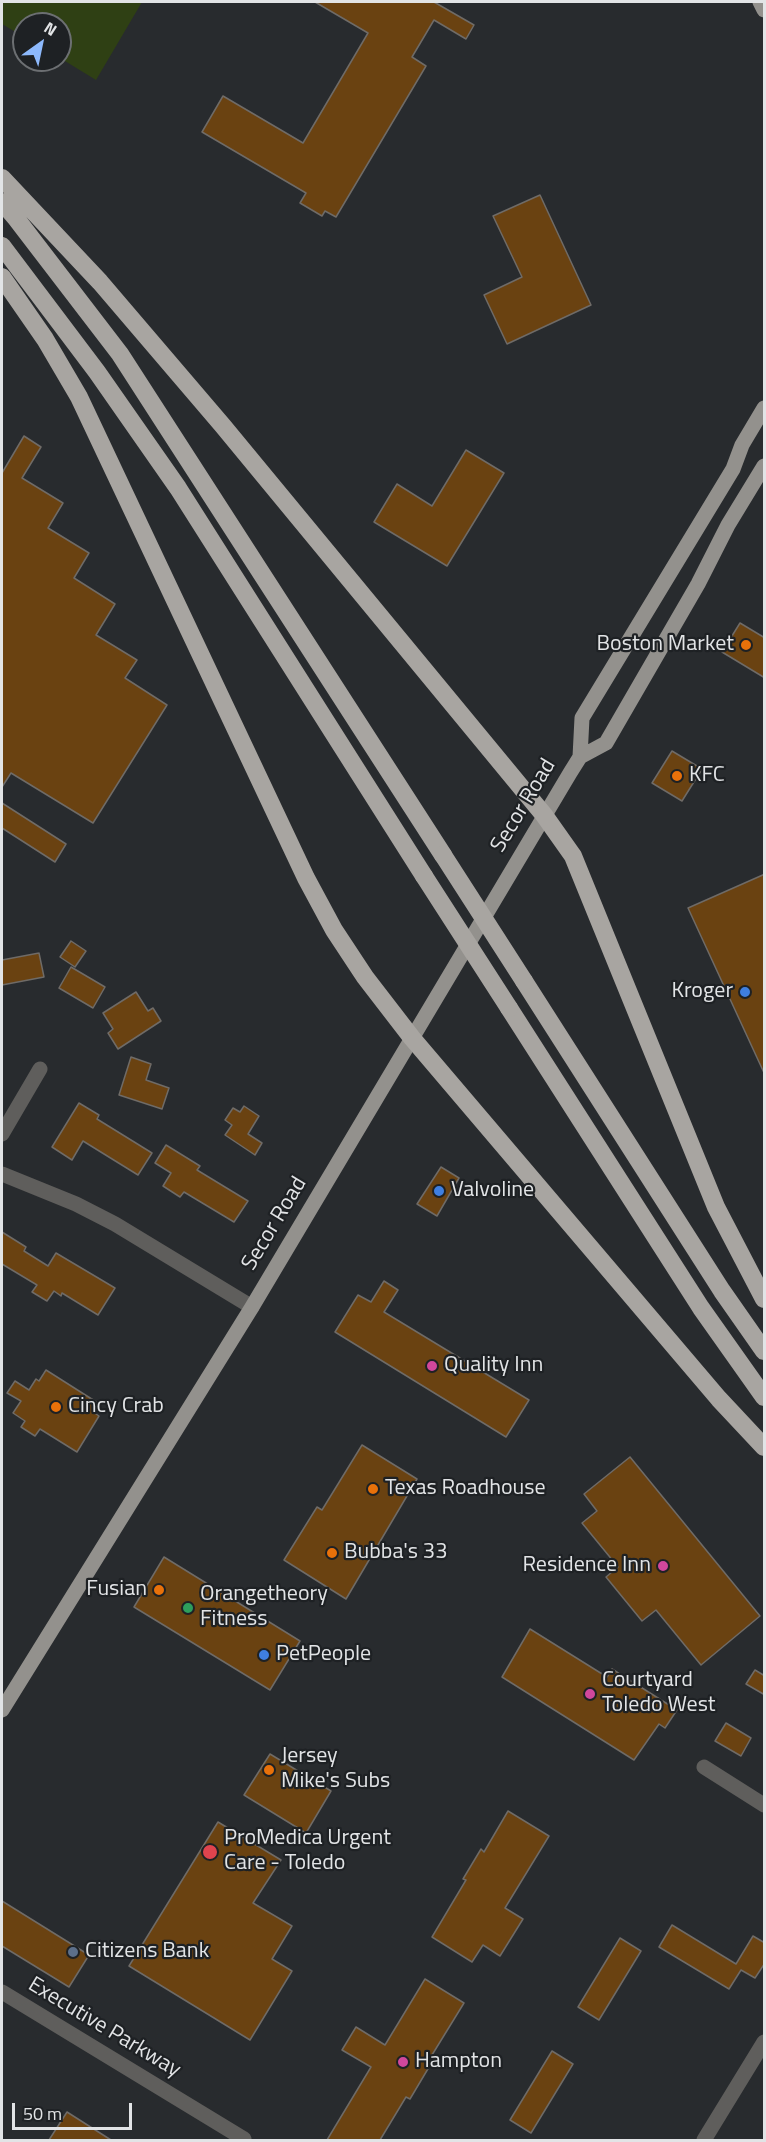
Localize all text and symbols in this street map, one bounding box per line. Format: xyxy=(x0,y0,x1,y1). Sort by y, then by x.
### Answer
north arrow xyxy=(12,12,72,72)
text: N xyxy=(40,15,62,42)
place label: Boston Market xyxy=(596,632,734,658)
marker: Boston Market xyxy=(739,638,753,652)
street label: Secor Road xyxy=(486,755,562,857)
place label: KFC xyxy=(689,763,725,789)
marker: KFC xyxy=(670,769,684,783)
place label: Kroger xyxy=(672,979,733,1005)
marker: Kroger xyxy=(738,985,752,999)
street label: Secor Road xyxy=(237,1173,313,1275)
place label: Valvoline xyxy=(451,1178,534,1204)
marker: Valvoline xyxy=(432,1184,446,1198)
place label: Quality Inn xyxy=(444,1353,543,1379)
marker: Quality Inn xyxy=(425,1359,439,1373)
place label: Cincy Crab xyxy=(68,1394,164,1420)
marker: Cincy Crab xyxy=(49,1400,63,1414)
place label: Texas Roadhouse xyxy=(385,1476,546,1502)
marker: Texas Roadhouse xyxy=(366,1482,380,1496)
place label: Bubba's 33 xyxy=(344,1540,447,1566)
marker: Bubba's 33 xyxy=(325,1546,339,1560)
place label: Residence Inn xyxy=(522,1553,651,1579)
marker: Residence Inn xyxy=(656,1559,670,1573)
place label: Fusian xyxy=(86,1577,147,1603)
place label: Orangetheory Fitness xyxy=(200,1582,328,1634)
marker: Fusian xyxy=(152,1583,166,1597)
marker: Orangetheory Fitness xyxy=(181,1601,195,1615)
place label: PetPeople xyxy=(276,1642,371,1668)
marker: PetPeople xyxy=(257,1648,271,1662)
place label: Courtyard Toledo West xyxy=(602,1668,716,1720)
marker: Courtyard Toledo West xyxy=(583,1687,597,1701)
place label: Jersey Mike's Subs xyxy=(281,1744,390,1796)
marker: Jersey Mike's Subs xyxy=(262,1763,276,1777)
place label: ProMedica Urgent Care - Toledo xyxy=(224,1826,391,1878)
marker: ProMedica Urgent Care - Toledo xyxy=(201,1843,219,1861)
place label: Citizens Bank xyxy=(85,1939,209,1965)
marker: Citizens Bank xyxy=(66,1945,80,1959)
street label: Executive Parkway xyxy=(23,1972,185,2084)
place label: Hampton xyxy=(415,2049,502,2075)
marker: Hampton xyxy=(396,2055,410,2069)
scale bar xyxy=(15,2091,135,2129)
text: 50 m xyxy=(23,2100,62,2127)

